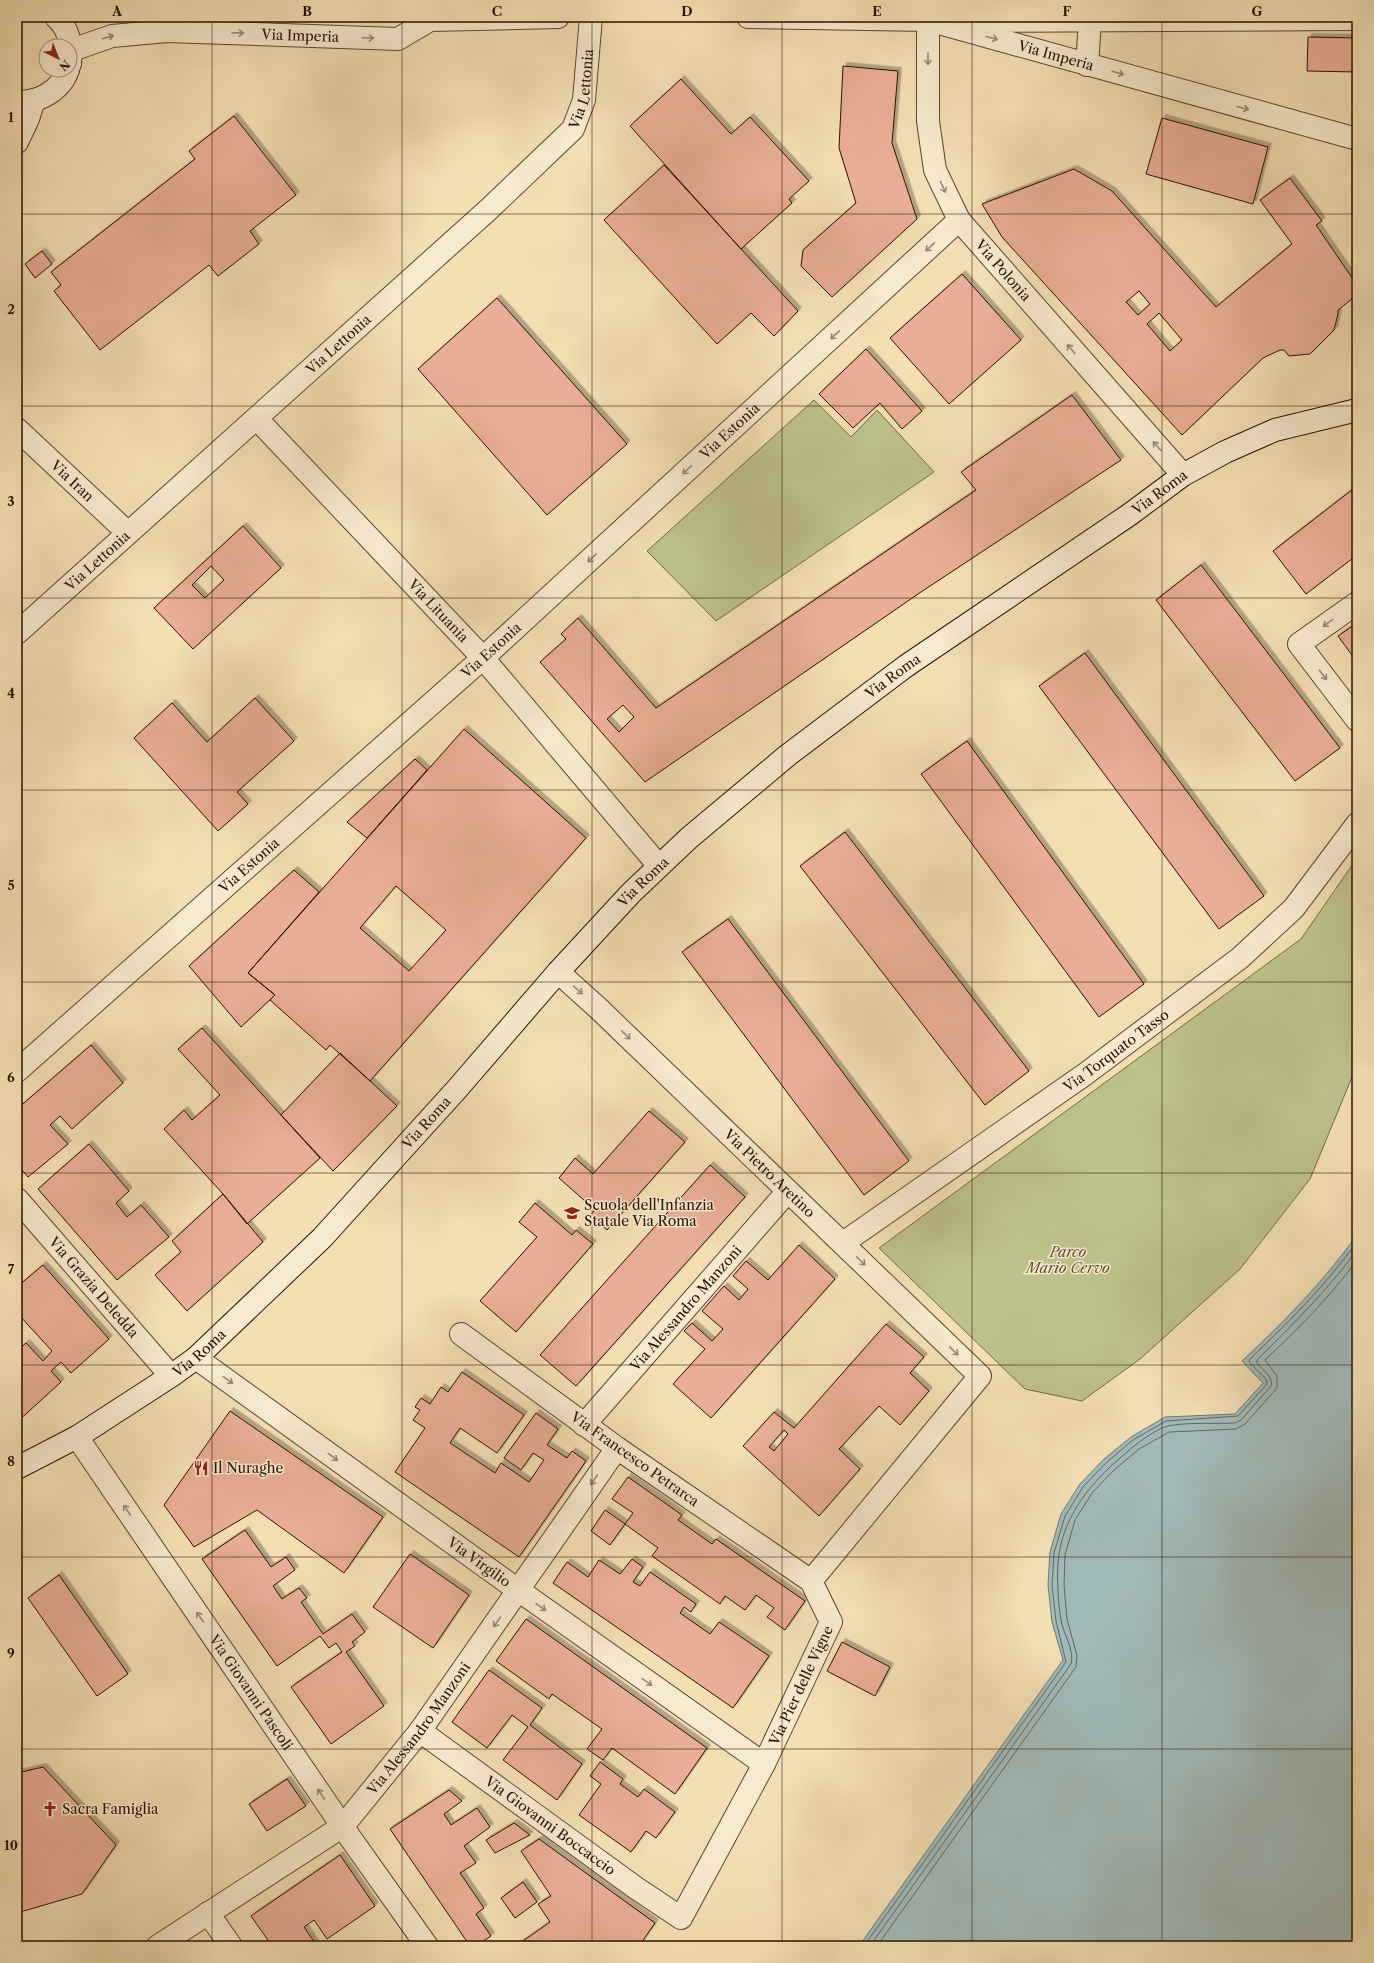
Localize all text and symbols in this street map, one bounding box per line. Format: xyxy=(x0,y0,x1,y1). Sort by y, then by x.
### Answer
text: A xyxy=(111,3,123,19)
text: B xyxy=(302,3,312,19)
text: C xyxy=(492,3,502,19)
text: D xyxy=(681,3,693,19)
text: E xyxy=(872,3,882,19)
text: F xyxy=(1063,3,1072,19)
text: G xyxy=(1251,3,1263,19)
street label: Via Imperia xyxy=(260,25,340,46)
one-way arrow xyxy=(231,30,244,37)
one-way arrow xyxy=(102,33,115,41)
one-way arrow xyxy=(361,34,374,42)
one-way arrow xyxy=(986,35,999,42)
street label: Via Imperia xyxy=(1015,36,1097,75)
north arrow xyxy=(38,38,78,78)
street label: Via Lettonia xyxy=(565,48,597,132)
one-way arrow xyxy=(924,52,932,65)
text: N xyxy=(56,57,73,74)
one-way arrow xyxy=(1111,70,1124,77)
one-way arrow xyxy=(1236,105,1249,112)
text: 1 xyxy=(8,109,14,125)
one-way arrow xyxy=(940,181,947,193)
street label: Via Polonia xyxy=(971,235,1035,305)
one-way arrow xyxy=(925,242,935,252)
text: 2 xyxy=(7,301,15,317)
street label: Via Lettonia xyxy=(301,310,375,379)
one-way arrow xyxy=(830,330,840,339)
one-way arrow xyxy=(1067,343,1076,354)
street label: Via Estonia xyxy=(695,399,764,464)
one-way arrow xyxy=(1152,441,1162,451)
street label: Via Iran xyxy=(46,456,98,506)
street label: Via Roma xyxy=(1128,465,1191,519)
one-way arrow xyxy=(682,466,692,475)
text: 3 xyxy=(7,493,15,509)
street label: Via Lettonia xyxy=(60,527,134,595)
one-way arrow xyxy=(586,554,597,563)
street label: Via Lituania xyxy=(404,575,473,647)
street label: Via Estonia xyxy=(457,618,525,683)
one-way arrow xyxy=(1323,619,1334,627)
street label: Via Roma xyxy=(861,649,925,703)
one-way arrow xyxy=(1319,670,1327,681)
text: 4 xyxy=(7,685,15,701)
street label: Via Estonia xyxy=(214,833,283,898)
street label: Via Roma xyxy=(613,853,673,911)
text: 5 xyxy=(7,877,15,893)
one-way arrow xyxy=(573,985,583,994)
street label: Via Torquato Tasso xyxy=(1059,1006,1172,1096)
one-way arrow xyxy=(621,1030,631,1040)
text: 6 xyxy=(7,1069,15,1085)
street label: Via Roma xyxy=(397,1092,455,1153)
street label: Via Pietro Aretino xyxy=(719,1125,819,1221)
place label: Scuola dell'Infanzia Statale Via Roma xyxy=(584,1196,714,1230)
school or university icon: Scuola dell'Infanzia Statale Via Roma xyxy=(563,1204,581,1222)
street label: Via Grazia Deledda xyxy=(44,1232,143,1342)
street label: Via Alessandro Manzoni xyxy=(625,1242,746,1376)
park label: Parco Mario Cervo xyxy=(1024,1243,1110,1277)
one-way arrow xyxy=(856,1256,866,1266)
text: 7 xyxy=(8,1261,15,1277)
street label: Via Roma xyxy=(168,1325,230,1381)
one-way arrow xyxy=(949,1346,959,1356)
one-way arrow xyxy=(222,1376,233,1385)
street label: Via Francesco Petrarca xyxy=(567,1407,703,1510)
text: 8 xyxy=(7,1453,15,1469)
one-way arrow xyxy=(328,1453,339,1461)
restaurant icon: Il Nuraghe xyxy=(192,1459,210,1477)
place label: Il Nuraghe xyxy=(213,1459,283,1477)
one-way arrow xyxy=(590,1474,598,1485)
one-way arrow xyxy=(123,1505,131,1516)
street label: Via Virgilio xyxy=(443,1533,514,1591)
one-way arrow xyxy=(535,1603,546,1611)
one-way arrow xyxy=(196,1612,204,1623)
one-way arrow xyxy=(493,1616,501,1627)
street label: Via Pier delle Vigne xyxy=(765,1623,837,1749)
street label: Via Giovanni Pascoli xyxy=(205,1630,297,1754)
text: 9 xyxy=(7,1645,15,1661)
street label: Via Alessandro Manzoni xyxy=(362,1659,474,1799)
one-way arrow xyxy=(641,1678,652,1686)
street label: Via Giovanni Boccaccio xyxy=(481,1772,619,1879)
one-way arrow xyxy=(317,1789,325,1800)
church icon: Sacra Famiglia xyxy=(41,1800,59,1818)
place label: Sacra Famiglia xyxy=(62,1800,159,1818)
text: 10 xyxy=(4,1837,18,1853)

